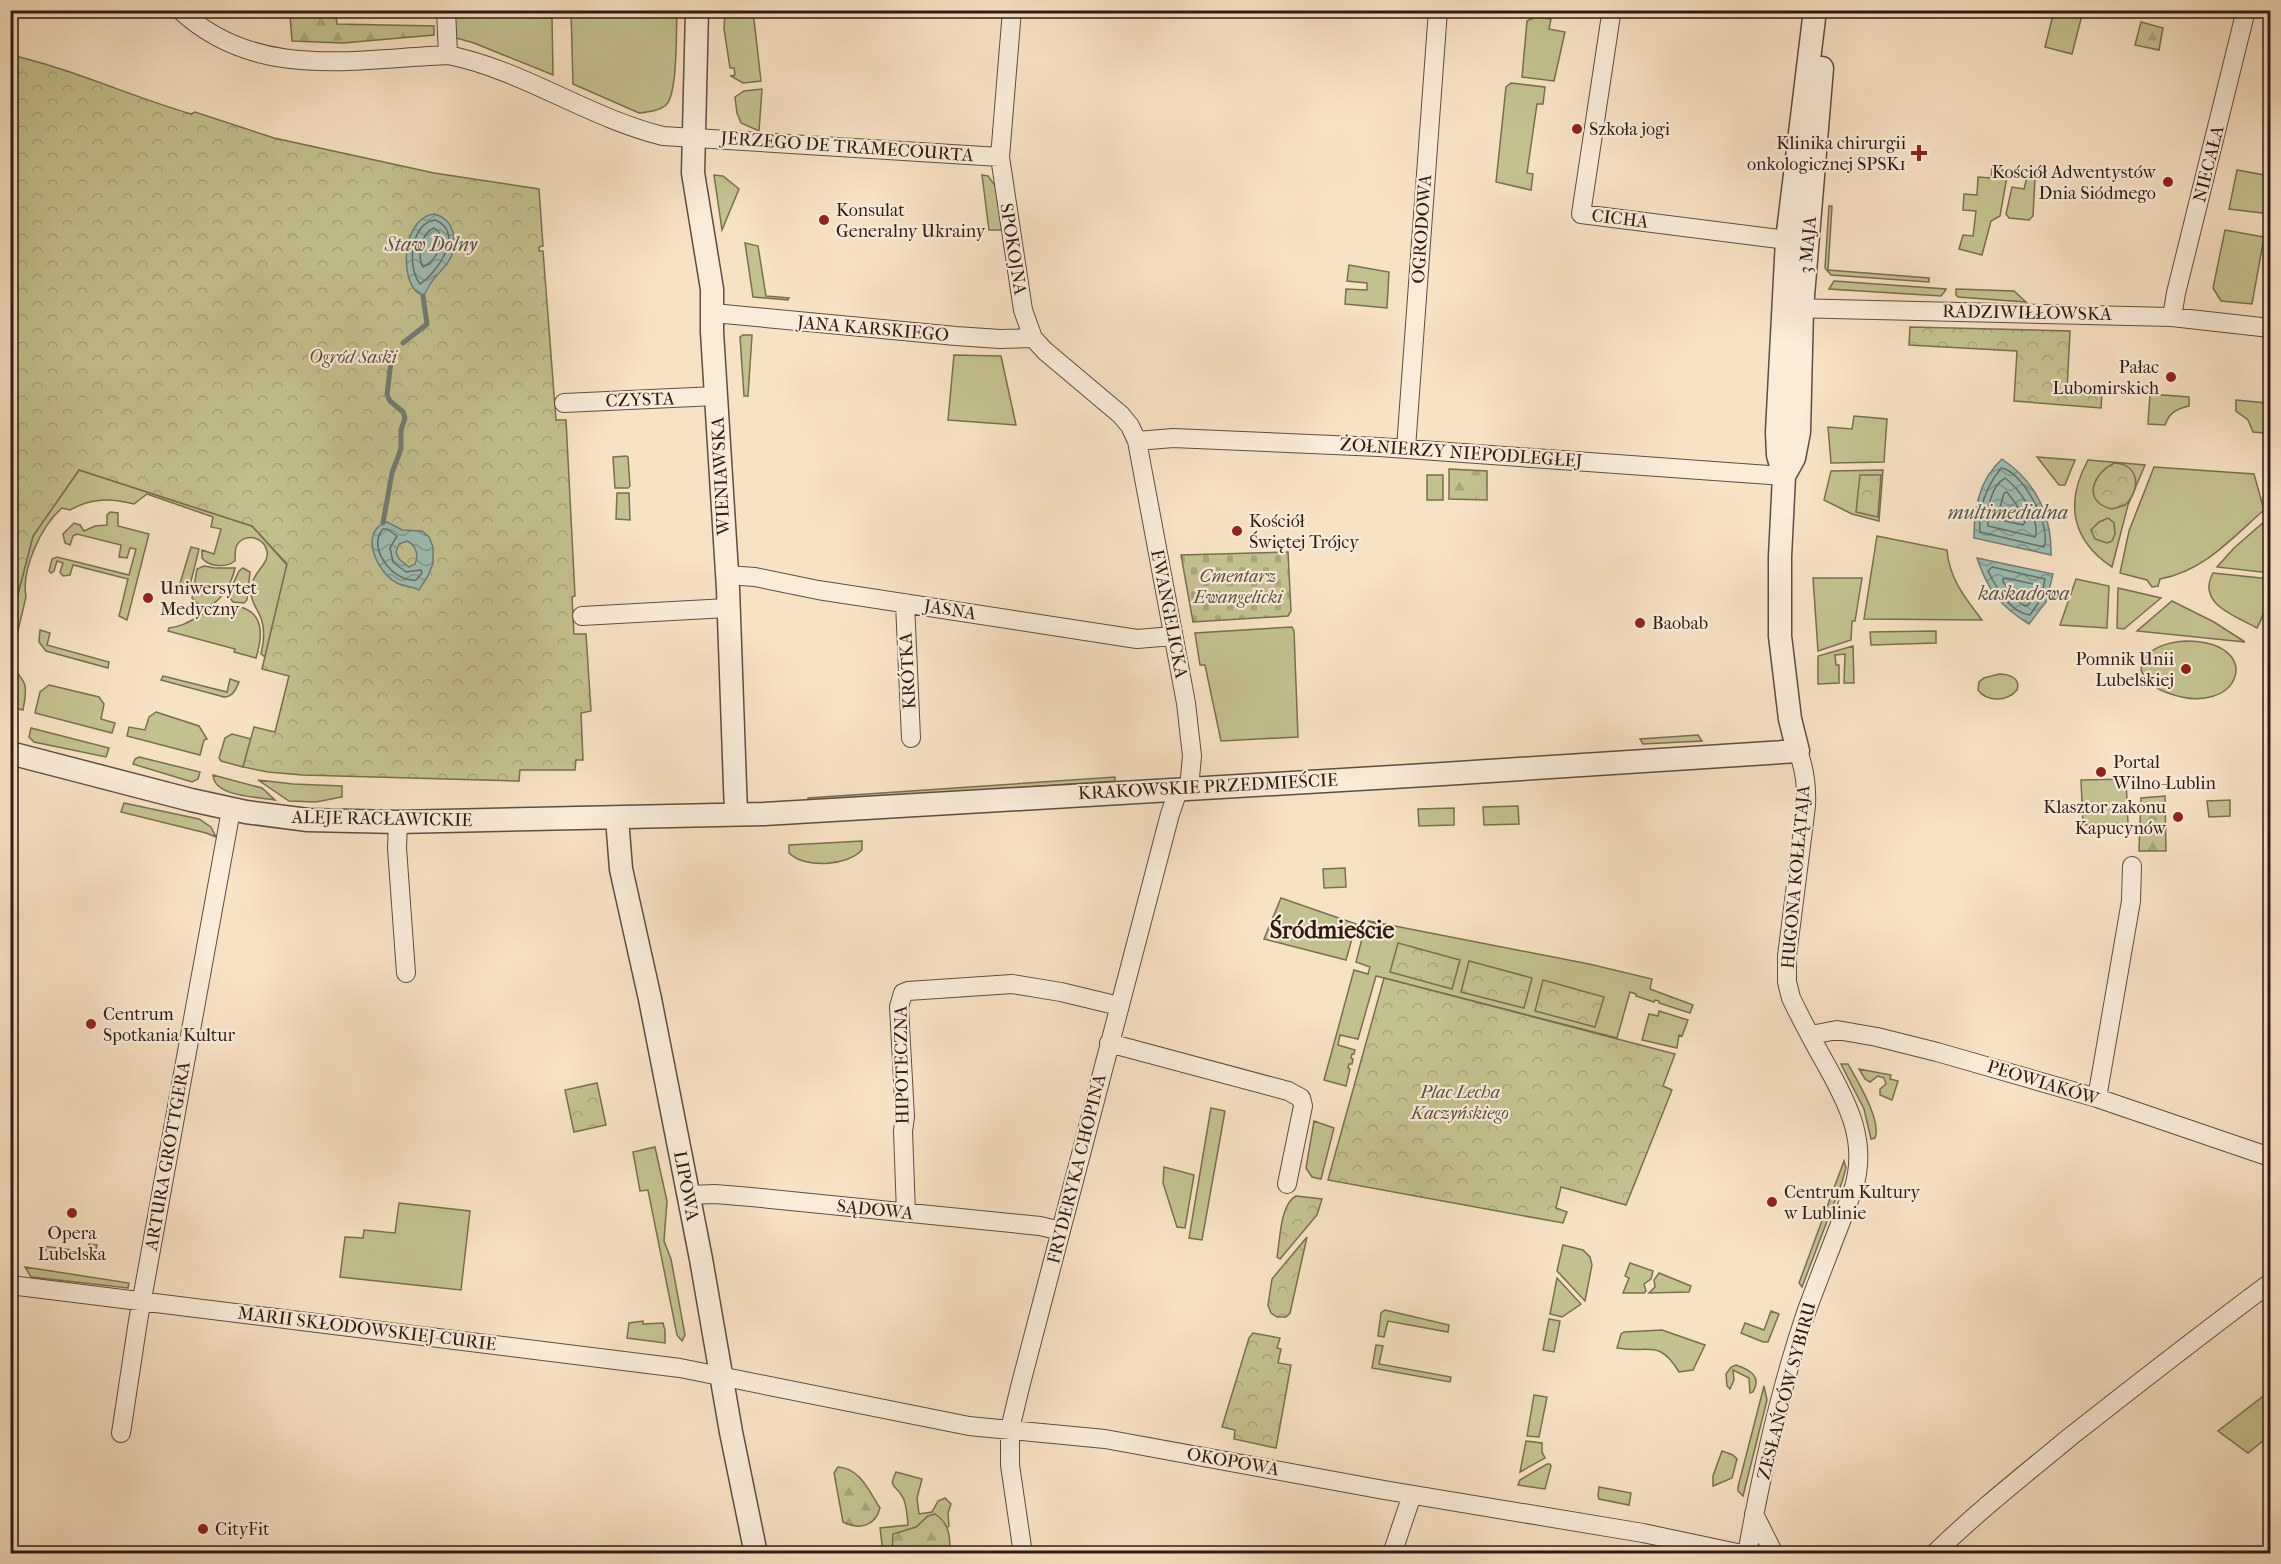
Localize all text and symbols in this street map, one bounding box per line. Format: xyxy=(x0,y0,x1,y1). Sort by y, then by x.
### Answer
place label: Szkoła jogi xyxy=(1589,119,1671,140)
marker: Szkoła jogi xyxy=(1570,122,1584,136)
street label: NIECAŁA xyxy=(2189,123,2229,205)
street label: JERZEGO DE TRAMECOURTA xyxy=(718,128,974,166)
place label: Klinika chirurgii onkologicznej SPSK1 xyxy=(1747,133,1907,175)
marker: Klinika chirurgii onkologicznej SPSK1 xyxy=(1910,144,1928,162)
place label: Kościół Adwentystów Dnia Siódmego xyxy=(1992,162,2157,204)
street label: OGRODOWA xyxy=(1408,173,1436,284)
marker: Kościół Adwentystów Dnia Siódmego xyxy=(2161,175,2175,189)
place label: Konsulat Generalny Ukrainy xyxy=(836,200,987,242)
street label: SPOKOJNA xyxy=(995,202,1031,297)
street label: CICHA xyxy=(1590,205,1650,233)
marker: Konsulat Generalny Ukrainy xyxy=(817,213,831,227)
street label: 3 MAJA xyxy=(1795,215,1821,274)
water label: Staw Dolny xyxy=(384,233,478,256)
street label: RADZIWIŁŁOWSKA xyxy=(1942,301,2112,325)
street label: JANA KARSKIEGO xyxy=(794,312,950,346)
park label: Ogród Saski xyxy=(309,347,399,368)
place label: Pałac Lubomirskich xyxy=(2053,357,2159,399)
marker: Pałac Lubomirskich xyxy=(2164,370,2178,384)
street label: CZYSTA xyxy=(605,388,675,412)
street label: WIENIAWSKA xyxy=(707,416,735,537)
street label: ŻOŁNIERZY NIEPODLEGŁEJ xyxy=(1339,433,1583,472)
water label: multimedialna xyxy=(1948,501,2068,524)
place label: Kościół Świętej Trójcy xyxy=(1249,511,1360,553)
marker: Kościół Świętej Trójcy xyxy=(1230,524,1244,538)
street label: EWANGELICKA xyxy=(1146,548,1192,681)
park label: Cmentarz Ewangelicki xyxy=(1193,566,1284,608)
place label: Uniwersytet Medyczny xyxy=(160,578,258,620)
water label: kaskadowa xyxy=(1977,582,2070,605)
marker: Uniwersytet Medyczny xyxy=(141,591,155,605)
street label: JASNA xyxy=(920,595,978,625)
place label: Baobab xyxy=(1652,613,1708,634)
marker: Baobab xyxy=(1633,616,1647,630)
street label: KRÓTKA xyxy=(893,632,920,710)
place label: Pomnik Unii Lubelskiej xyxy=(2076,649,2175,691)
marker: Pomnik Unii Lubelskiej xyxy=(2179,662,2193,676)
place label: Portal Wilno-Lublin xyxy=(2112,752,2217,794)
marker: Portal Wilno-Lublin xyxy=(2094,765,2108,779)
street label: KRAKOWSKIE PRZEDMIEŚCIE xyxy=(1077,769,1339,804)
street label: HUGONA KOŁŁĄTAJA xyxy=(1778,784,1815,970)
place label: Klasztor zakonu Kapucynów xyxy=(2043,797,2167,839)
street label: ALEJE RACŁAWICKIE xyxy=(290,807,473,831)
marker: Klasztor zakonu Kapucynów xyxy=(2171,810,2185,824)
district label: Śródmieście xyxy=(1270,914,1394,944)
place label: Centrum Spotkania Kultur xyxy=(103,1004,235,1046)
street label: HIPOTECZNA xyxy=(890,1005,914,1125)
marker: Centrum Spotkania Kultur xyxy=(84,1017,98,1031)
street label: PEOWIAKÓW xyxy=(1985,1054,2103,1110)
street label: ARTURA GROTTGERA xyxy=(141,1060,195,1253)
street label: FRYDERYKA CHOPINA xyxy=(1043,1072,1111,1266)
park label: Plac Lecha Kaczyńskiego xyxy=(1409,1082,1509,1124)
street label: LIPOWA xyxy=(669,1149,703,1223)
place label: Centrum Kultury w Lublinie xyxy=(1783,1182,1922,1224)
marker: Centrum Kultury w Lublinie xyxy=(1765,1195,1779,1209)
street label: SĄDOWA xyxy=(836,1196,915,1224)
marker: Opera Lubelska xyxy=(65,1206,79,1220)
place label: Opera Lubelska xyxy=(38,1223,107,1265)
street label: ZESŁAŃCÓW SYBIRU xyxy=(1751,1299,1821,1482)
street label: MARII SKŁODOWSKIEJ-CURIE xyxy=(236,1303,498,1355)
street label: OKOPOWA xyxy=(1185,1444,1281,1480)
place label: CityFit xyxy=(215,1519,270,1540)
marker: CityFit xyxy=(196,1522,210,1536)

